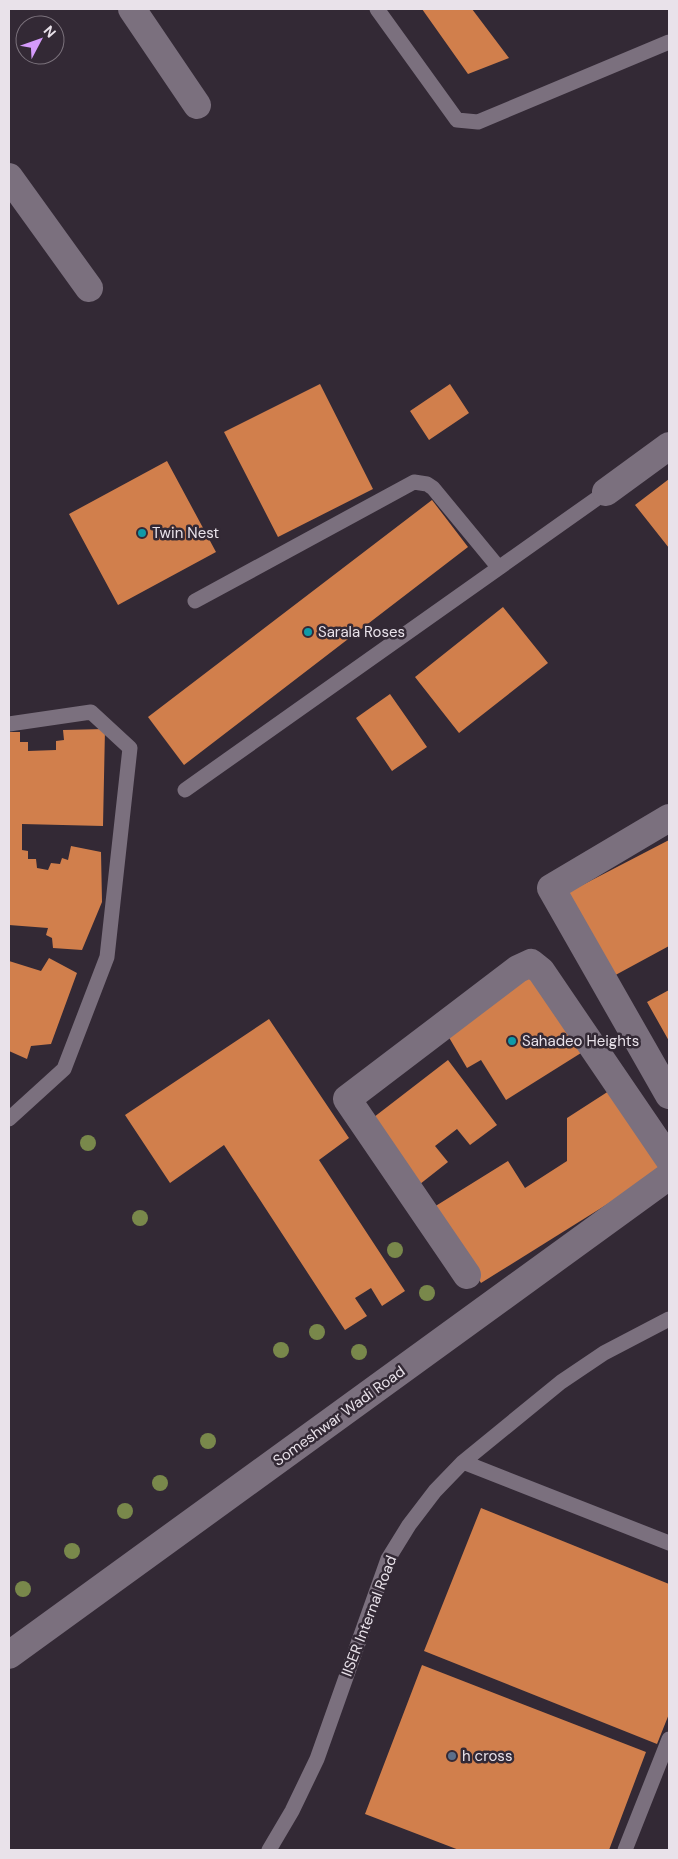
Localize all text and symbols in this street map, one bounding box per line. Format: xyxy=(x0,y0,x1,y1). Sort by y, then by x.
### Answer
north arrow xyxy=(15,15,65,65)
text: N xyxy=(40,22,60,41)
place label: Twin Nest xyxy=(152,523,219,543)
marker: Twin Nest xyxy=(136,527,148,539)
place label: Sarala Roses xyxy=(318,622,405,642)
marker: Sarala Roses xyxy=(302,626,314,638)
place label: Sahadeo Heights xyxy=(522,1031,639,1051)
marker: Sahadeo Heights xyxy=(506,1035,518,1047)
street label: Someshwar Wadi Road xyxy=(269,1361,409,1471)
street label: IISER Internal Road xyxy=(337,1553,401,1679)
place label: h cross xyxy=(462,1746,512,1766)
marker: h cross xyxy=(446,1750,458,1762)

